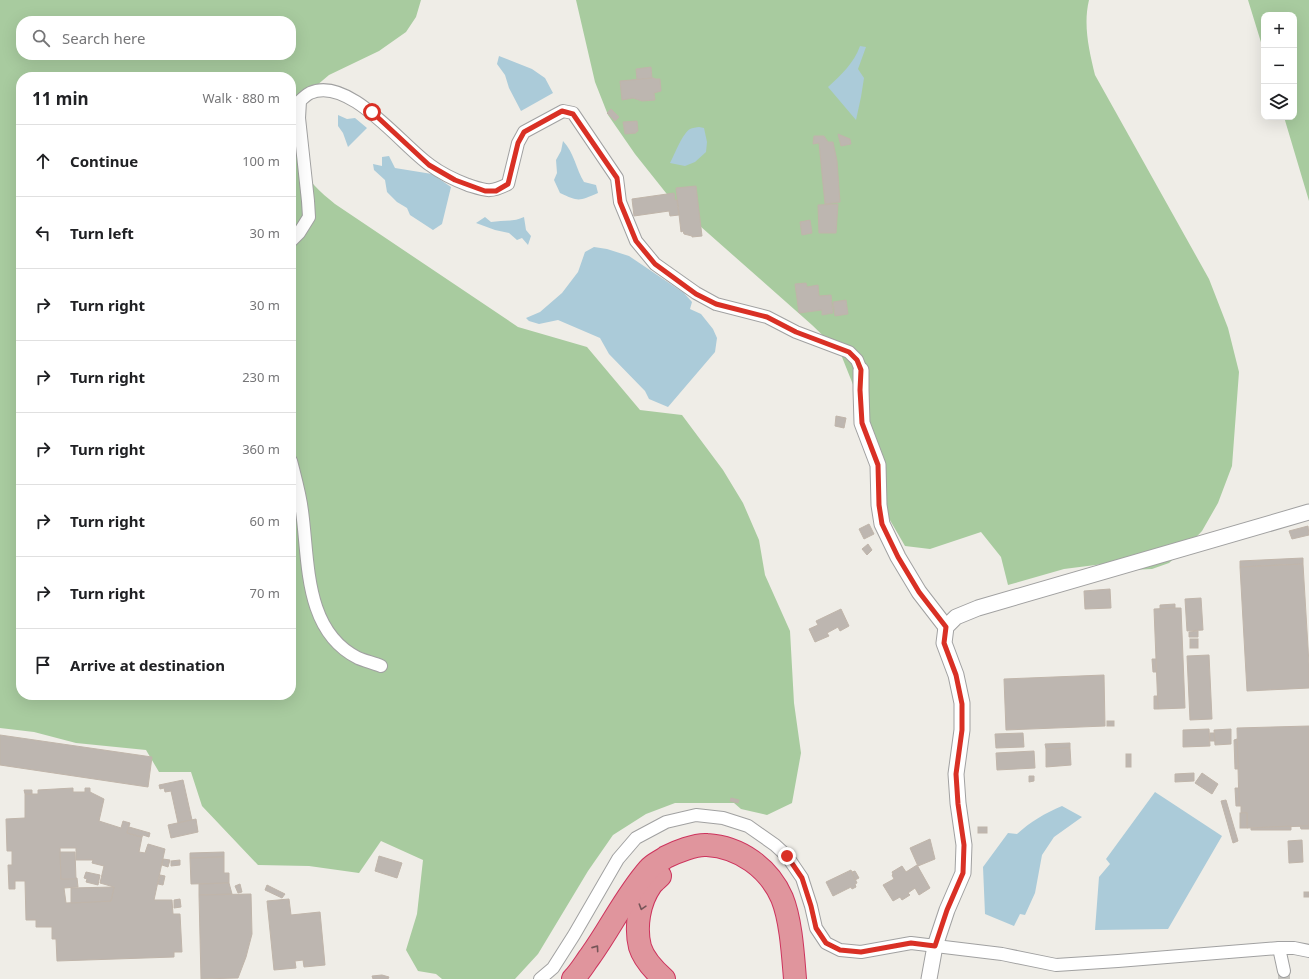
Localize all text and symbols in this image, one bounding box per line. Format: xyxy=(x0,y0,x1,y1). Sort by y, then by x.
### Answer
map controls xyxy=(1261,12,1297,120)
button: + xyxy=(1261,12,1297,48)
search box xyxy=(16,16,296,60)
icon: search xyxy=(30,27,52,49)
text: Search here xyxy=(62,28,145,48)
button: − xyxy=(1261,48,1297,84)
button: layers xyxy=(1261,84,1297,120)
text: 11 min xyxy=(32,87,89,110)
text: Walk · 880 m xyxy=(202,89,280,107)
route start xyxy=(363,103,381,121)
icon: ahead xyxy=(32,150,54,172)
text: Continue xyxy=(70,151,138,171)
text: 100 m xyxy=(242,152,280,170)
icon: left xyxy=(32,222,54,244)
text: Turn left xyxy=(70,223,134,243)
text: 30 m xyxy=(250,224,280,242)
icon: right xyxy=(32,294,54,316)
text: Turn right xyxy=(70,295,145,315)
text: 30 m xyxy=(250,296,280,314)
icon: right xyxy=(32,366,54,388)
text: Turn right xyxy=(70,367,145,387)
text: 230 m xyxy=(242,368,280,386)
icon: right xyxy=(32,438,54,460)
text: Turn right xyxy=(70,439,145,459)
text: 360 m xyxy=(242,440,280,458)
icon: right xyxy=(32,510,54,532)
text: Turn right xyxy=(70,511,145,531)
text: 60 m xyxy=(250,512,280,530)
icon: right xyxy=(32,582,54,604)
text: Turn right xyxy=(70,583,145,603)
text: 70 m xyxy=(250,584,280,602)
icon: arrive xyxy=(32,654,54,676)
text: Arrive at destination xyxy=(70,655,225,675)
route end xyxy=(778,847,796,865)
one-way arrow xyxy=(638,903,647,910)
one-way arrow xyxy=(591,945,599,952)

